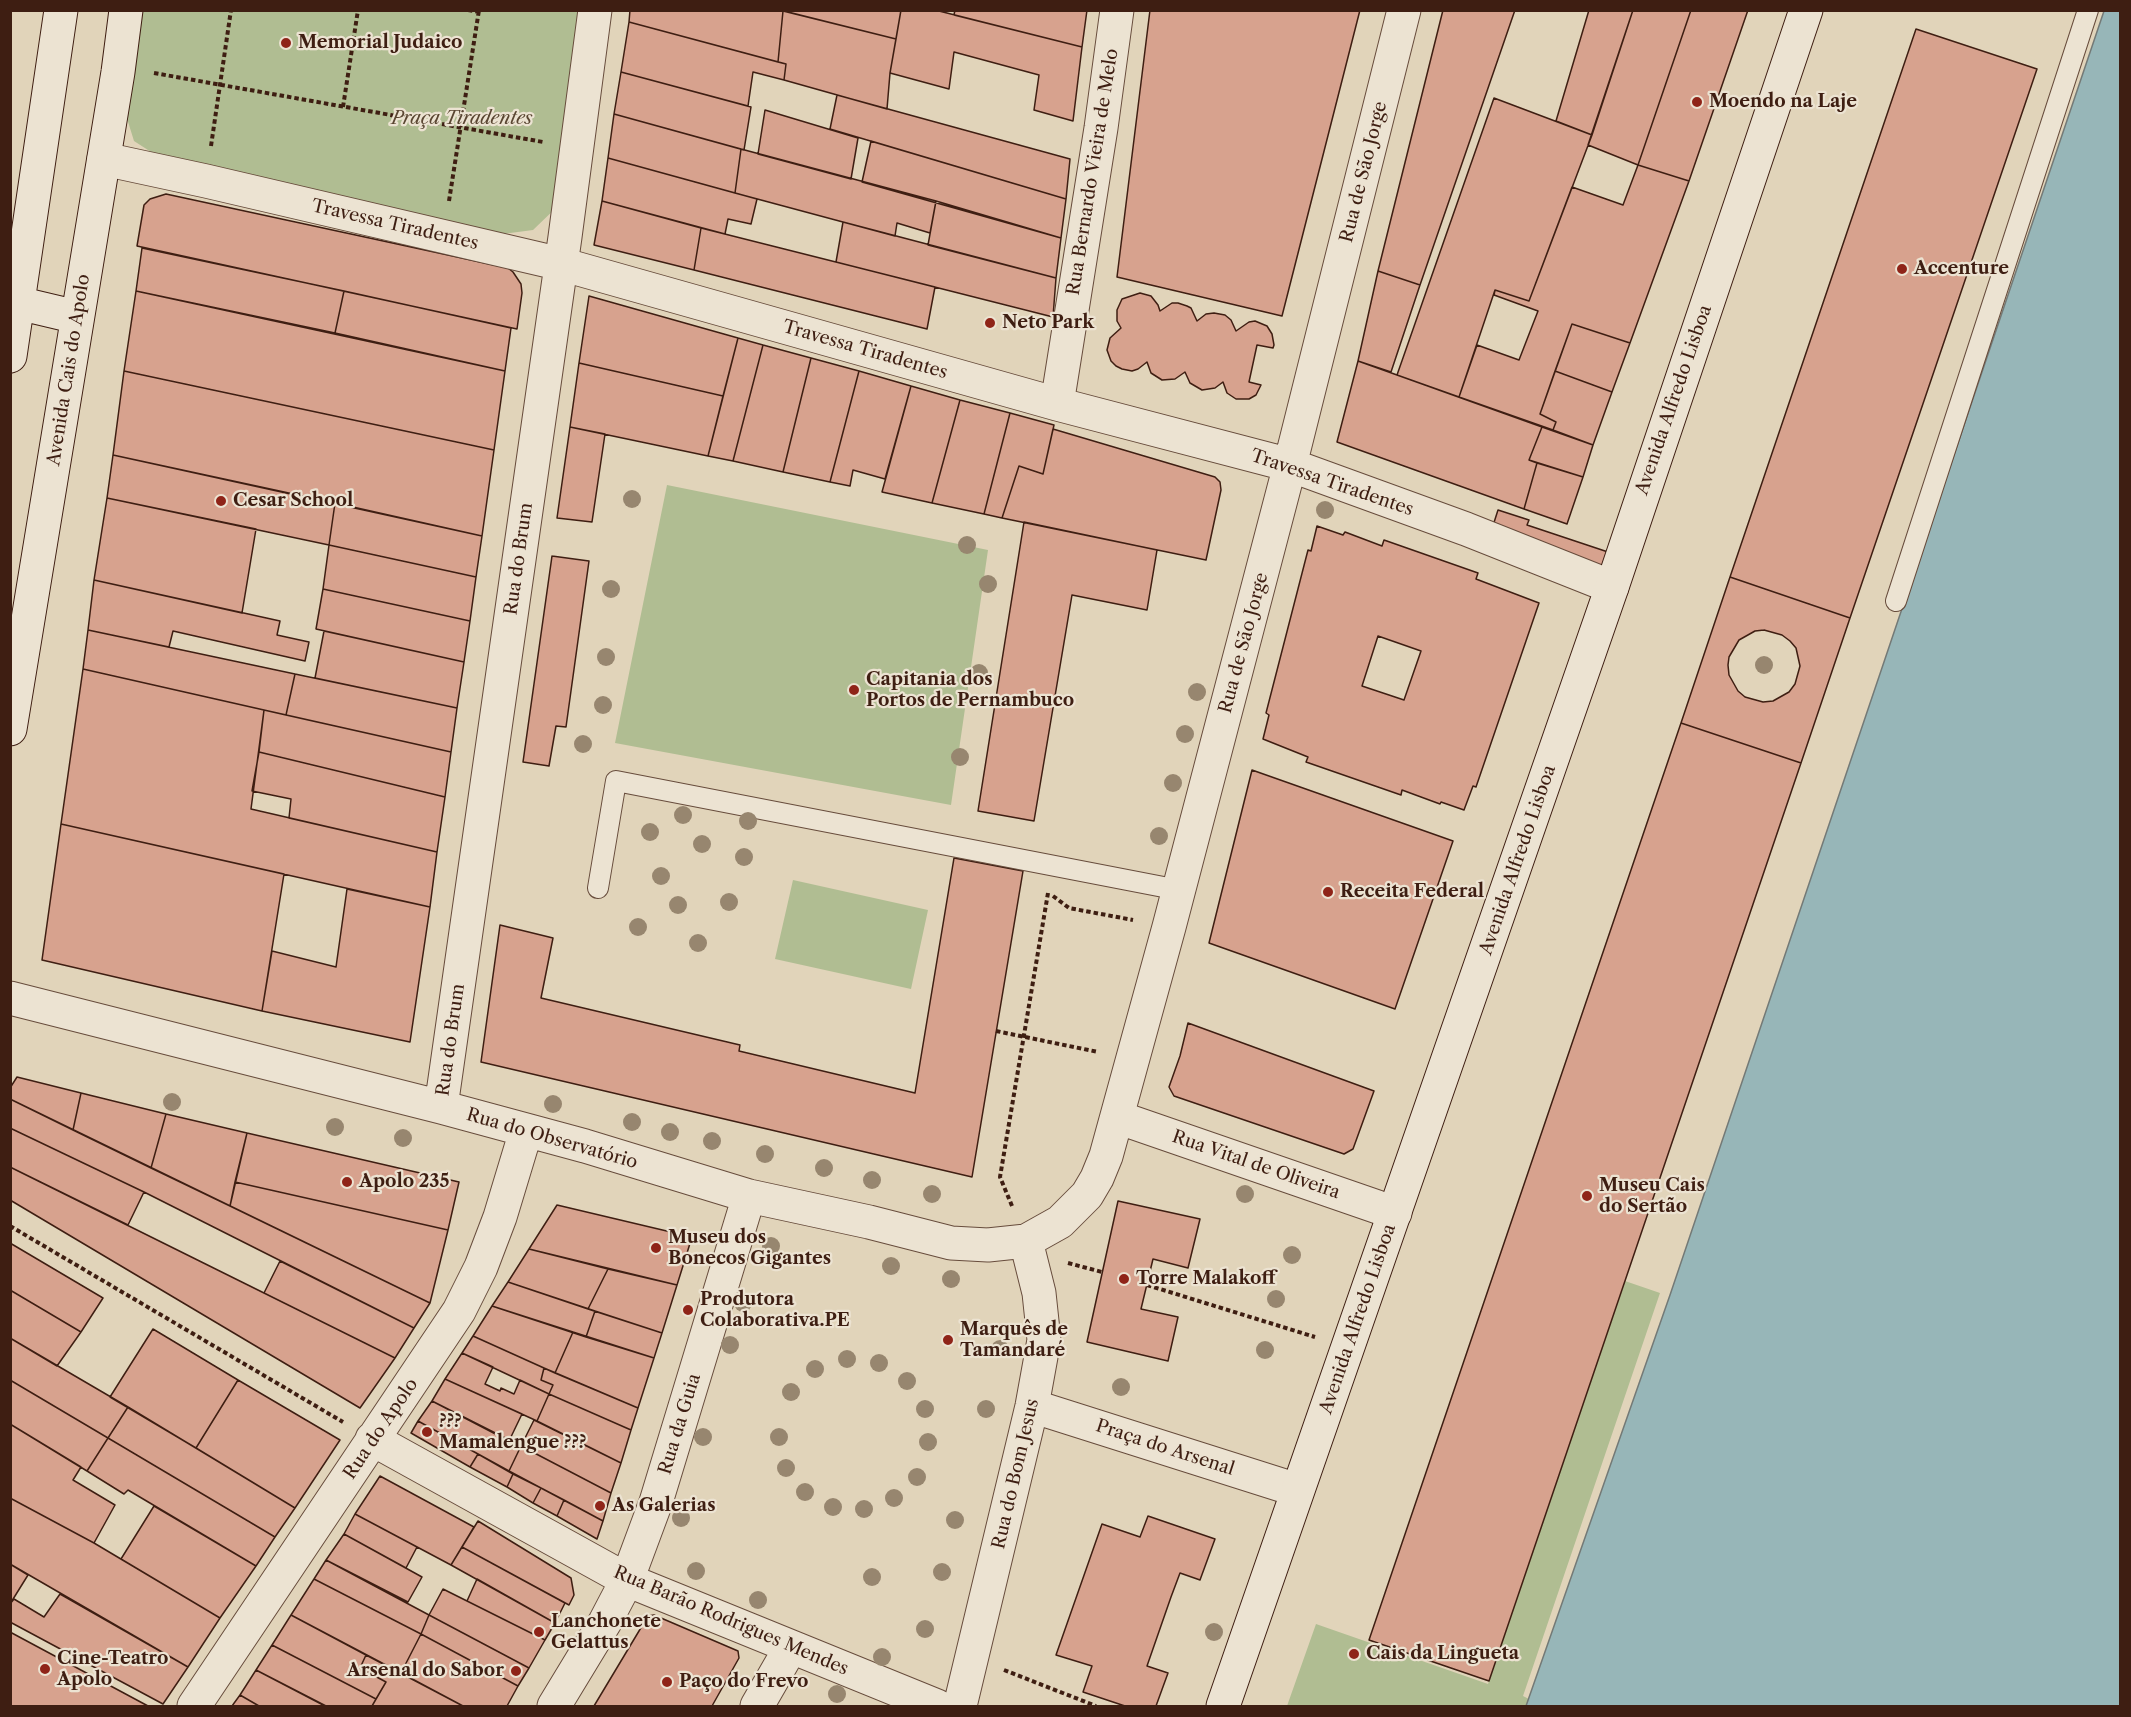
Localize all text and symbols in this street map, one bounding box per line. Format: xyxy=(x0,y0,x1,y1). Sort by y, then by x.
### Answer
place label: Memorial Judaico xyxy=(298,32,462,54)
marker: Memorial Judaico xyxy=(279,36,293,50)
street label: Rua Bernardo Vieira de Melo xyxy=(1063,47,1123,297)
place label: Moendo na Laje xyxy=(1709,91,1857,113)
marker: Moendo na Laje xyxy=(1690,95,1704,109)
street label: Rua de São Jorge xyxy=(1336,99,1392,245)
park label: Praça Tiradentes xyxy=(392,108,532,130)
street label: Travessa Tiradentes xyxy=(310,195,480,255)
place label: Accenture xyxy=(1914,258,2009,280)
marker: Accenture xyxy=(1895,262,1909,276)
street label: Avenida Cais do Apolo xyxy=(43,273,95,467)
street label: Avenida Alfredo Lisboa xyxy=(1631,302,1717,498)
place label: Neto Park xyxy=(1002,312,1094,334)
street label: Travessa Tiradentes xyxy=(780,316,950,384)
marker: Neto Park xyxy=(983,316,997,330)
street label: Travessa Tiradentes xyxy=(1248,445,1416,521)
place label: Cesar School xyxy=(233,490,353,512)
marker: Cesar School xyxy=(214,494,228,508)
street label: Rua do Brum xyxy=(500,501,538,617)
street label: Rua de São Jorge xyxy=(1215,570,1273,716)
place label: Capitania dos Portos de Pernambuco xyxy=(866,669,1074,712)
marker: Capitania dos Portos de Pernambuco xyxy=(847,683,861,697)
street label: Avenida Alfredo Lisboa xyxy=(1475,762,1561,958)
place label: Receita Federal xyxy=(1340,881,1484,903)
marker: Receita Federal xyxy=(1321,885,1335,899)
street label: Rua do Brum xyxy=(432,982,470,1098)
street label: Rua do Observatório xyxy=(464,1104,640,1174)
street label: Rua Vital de Oliveira xyxy=(1169,1126,1343,1204)
place label: Apolo 235 xyxy=(359,1171,449,1193)
marker: Apolo 235 xyxy=(340,1175,354,1189)
place label: Museu Cais do Sertão xyxy=(1599,1175,1705,1218)
marker: Museu Cais do Sertão xyxy=(1580,1189,1594,1203)
street label: Avenida Alfredo Lisboa xyxy=(1315,1221,1401,1417)
place label: Museu dos Bonecos Gigantes xyxy=(668,1227,831,1270)
marker: Museu dos Bonecos Gigantes xyxy=(649,1241,663,1255)
place label: Torre Malakoff xyxy=(1136,1268,1276,1290)
marker: Torre Malakoff xyxy=(1117,1272,1131,1286)
place label: Produtora Colaborativa.PE xyxy=(700,1289,850,1332)
marker: Produtora Colaborativa.PE xyxy=(681,1303,695,1317)
place label: Marquês de Tamandaré xyxy=(960,1319,1068,1362)
marker: Marquês de Tamandaré xyxy=(941,1333,955,1347)
street label: Rua da Guia xyxy=(654,1371,706,1477)
street label: Rua do Apolo xyxy=(339,1374,423,1484)
street label: Rua do Bom Jesus xyxy=(988,1397,1044,1551)
place label: ??? Mamalengue ??? xyxy=(439,1411,586,1454)
street label: Praça do Arsenal xyxy=(1093,1415,1237,1481)
marker: ??? Mamalengue ??? xyxy=(420,1425,434,1439)
place label: As Galerias xyxy=(612,1495,716,1517)
marker: As Galerias xyxy=(593,1499,607,1513)
street label: Rua Barão Rodrigues Mendes xyxy=(610,1562,852,1680)
place label: Lanchonete Gelattus xyxy=(551,1611,661,1654)
marker: Lanchonete Gelattus xyxy=(532,1625,546,1639)
place label: Cais da Lingueta xyxy=(1366,1643,1519,1665)
marker: Cais da Lingueta xyxy=(1347,1647,1361,1661)
place label: Cine-Teatro Apolo xyxy=(57,1648,168,1690)
place label: Arsenal do Sabor xyxy=(347,1660,504,1682)
marker: Cine-Teatro Apolo xyxy=(38,1662,52,1676)
marker: Arsenal do Sabor xyxy=(509,1664,523,1678)
place label: Paço do Frevo xyxy=(679,1671,808,1693)
marker: Paço do Frevo xyxy=(660,1675,674,1689)

